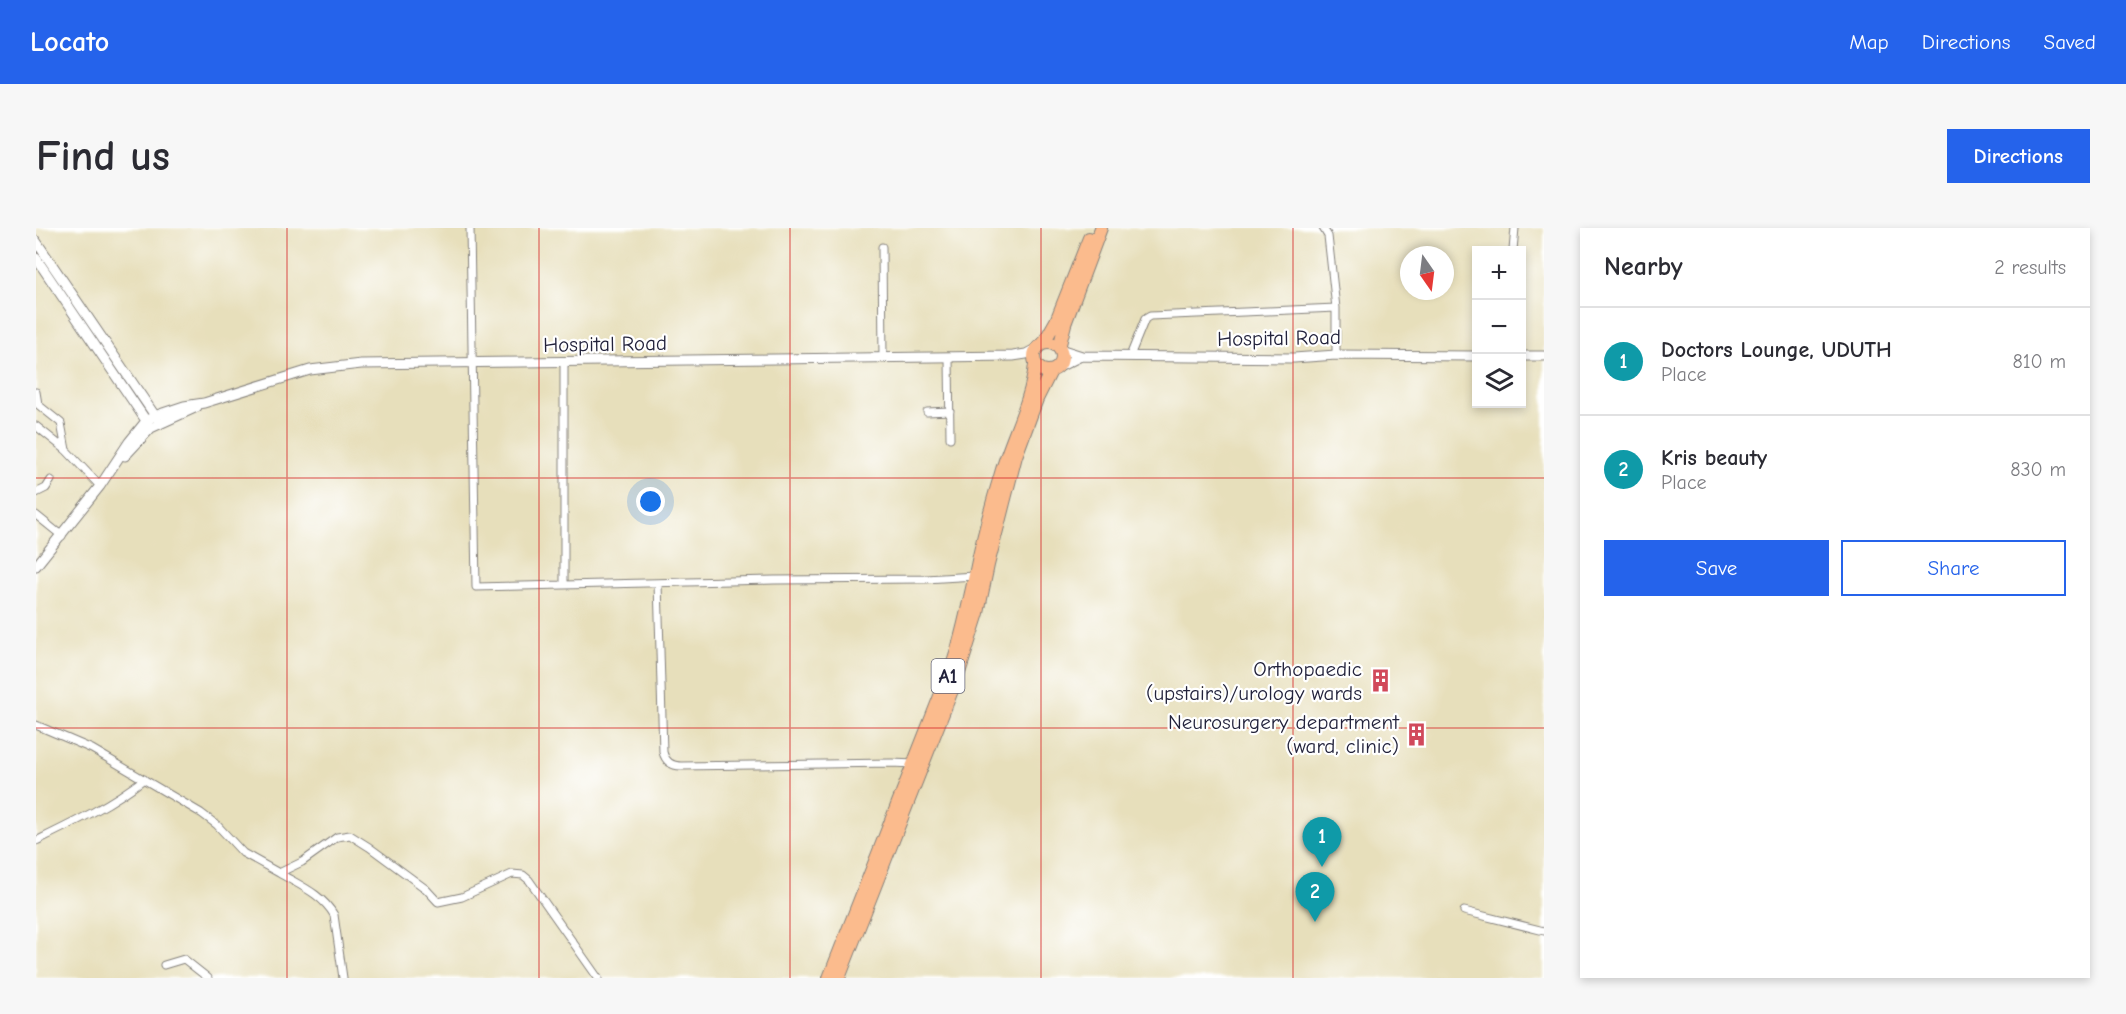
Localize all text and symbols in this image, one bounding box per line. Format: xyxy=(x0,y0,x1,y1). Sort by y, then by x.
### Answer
text: Locato xyxy=(30,26,109,58)
text: Map xyxy=(1849,30,1889,54)
text: Directions xyxy=(1922,30,2011,54)
text: Saved xyxy=(2044,30,2096,54)
button: Directions xyxy=(1947,129,2090,183)
text: Find us xyxy=(36,132,170,181)
north arrow xyxy=(1400,246,1454,300)
map controls xyxy=(1472,246,1526,408)
button: + xyxy=(1472,246,1526,300)
text: Nearby xyxy=(1604,252,1683,282)
text: 2 results xyxy=(1994,256,2066,279)
button: − xyxy=(1472,300,1526,354)
street label: Hospital Road xyxy=(1217,325,1341,351)
street label: Hospital Road xyxy=(543,331,667,357)
text: Doctors Lounge, UDUTH xyxy=(1661,337,1892,363)
text: 1 xyxy=(1620,350,1627,373)
text: 810 m xyxy=(2012,350,2066,373)
button: layers xyxy=(1472,354,1526,408)
text: Place xyxy=(1661,363,1707,386)
text: Kris beauty xyxy=(1661,445,1767,471)
text: 2 xyxy=(1619,458,1628,481)
text: 830 m xyxy=(2010,458,2066,481)
text: Place xyxy=(1661,471,1707,494)
your location xyxy=(636,487,665,516)
button: Save xyxy=(1604,540,1829,596)
button: Share xyxy=(1841,540,2066,596)
place label: Orthopaedic (upstairs)/urology wards xyxy=(1146,657,1362,705)
road number: A1 xyxy=(932,659,964,693)
building icon: Orthopaedic (upstairs)/urology wards xyxy=(1367,668,1393,694)
place label: Neurosurgery department (ward, clinic) xyxy=(1168,710,1400,758)
building icon: Neurosurgery department (ward, clinic) xyxy=(1404,721,1430,747)
pin: 1 xyxy=(1302,818,1342,867)
pin: 2 xyxy=(1296,872,1334,922)

